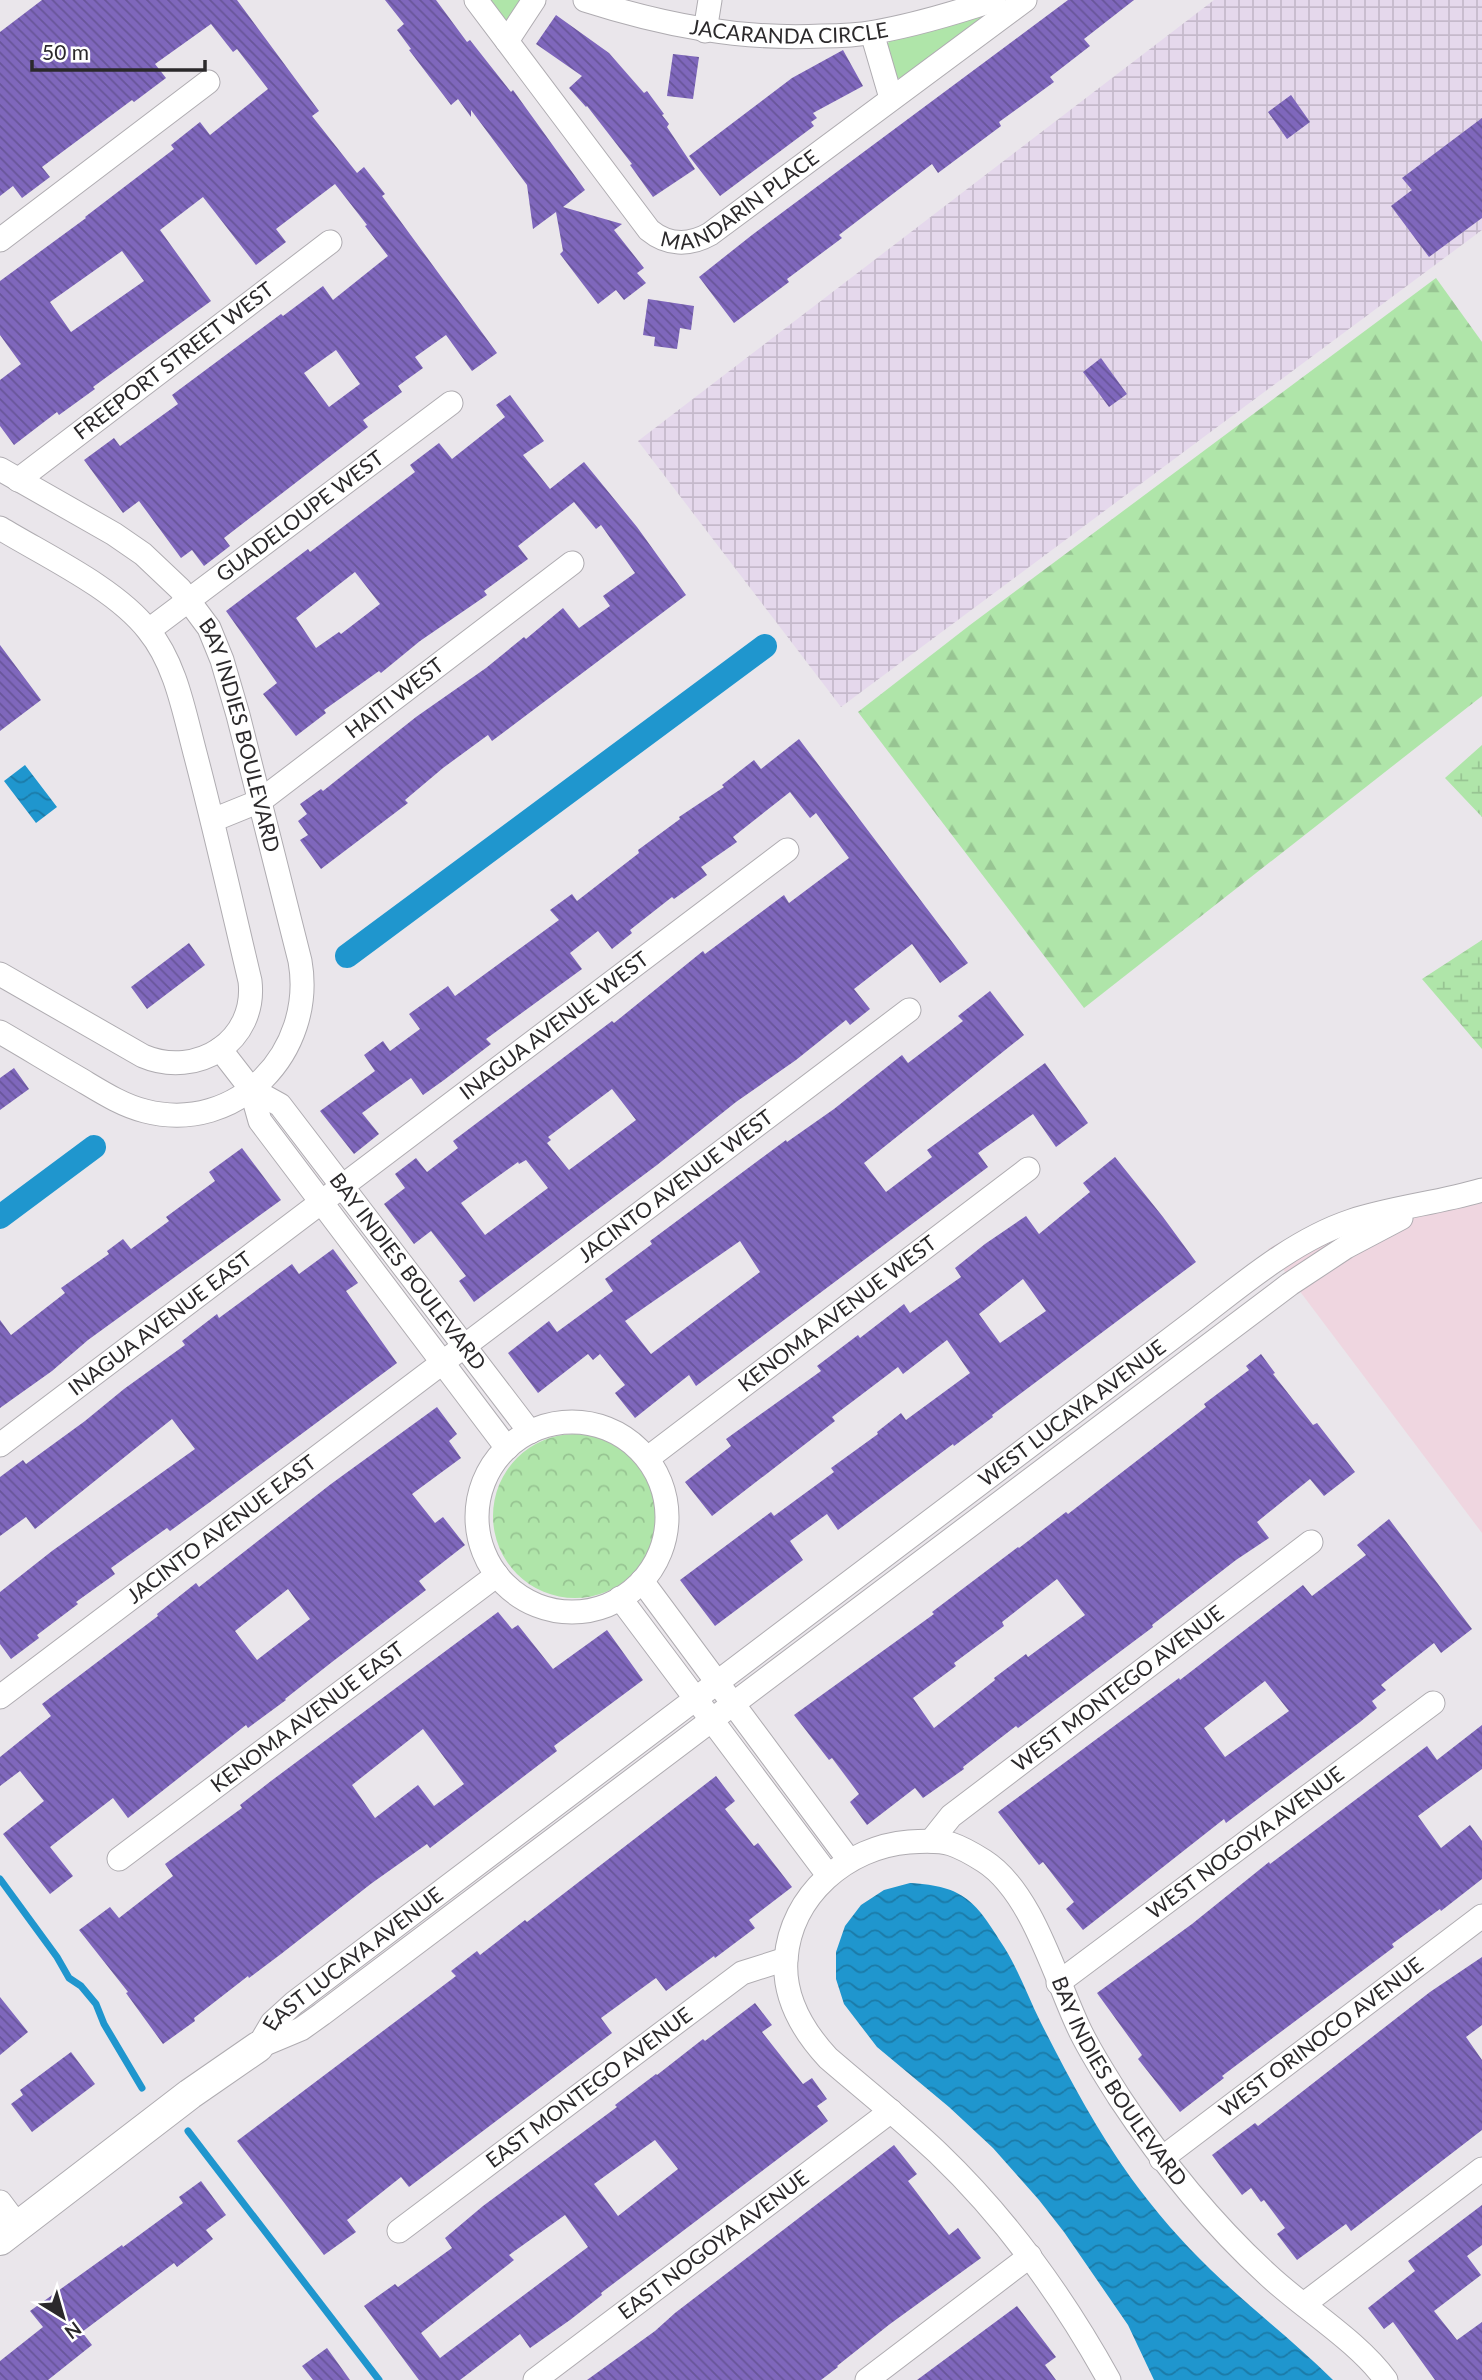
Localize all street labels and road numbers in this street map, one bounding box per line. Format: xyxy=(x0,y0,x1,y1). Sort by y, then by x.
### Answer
street label: JACARANDA CIRCLE xyxy=(688,13,890,48)
street label: MANDARIN PLACE xyxy=(658,144,823,254)
street label: FREEPORT STREET WEST xyxy=(68,275,278,444)
street label: GUADELOUPE WEST xyxy=(211,444,388,586)
street label: BAY INDIES BOULEVARD xyxy=(195,613,286,855)
street label: HAITI WEST xyxy=(340,651,448,743)
street label: INAGUA AVENUE WEST xyxy=(454,945,653,1104)
street label: JACINTO AVENUE WEST xyxy=(572,1103,778,1267)
street label: BAY INDIES BOULEVARD xyxy=(325,1167,492,1374)
street label: KENOMA AVENUE WEST xyxy=(732,1229,941,1396)
street label: INAGUA AVENUE EAST xyxy=(63,1245,256,1400)
street label: WEST LUCAYA AVENUE xyxy=(973,1333,1170,1491)
street label: JACINTO AVENUE EAST xyxy=(121,1448,321,1608)
street label: WEST MONTEGO AVENUE xyxy=(1007,1599,1228,1776)
street label: KENOMA AVENUE EAST xyxy=(205,1635,409,1797)
street label: WEST NOGOYA AVENUE xyxy=(1141,1760,1348,1923)
street label: EAST LUCAYA AVENUE xyxy=(256,1881,447,2035)
street label: WEST ORINOCO AVENUE xyxy=(1213,1951,1427,2122)
street label: BAY INDIES BOULEVARD xyxy=(1048,1973,1193,2191)
street label: EAST MONTEGO AVENUE xyxy=(480,2001,696,2172)
street label: EAST NOGOYA AVENUE xyxy=(613,2164,813,2324)

